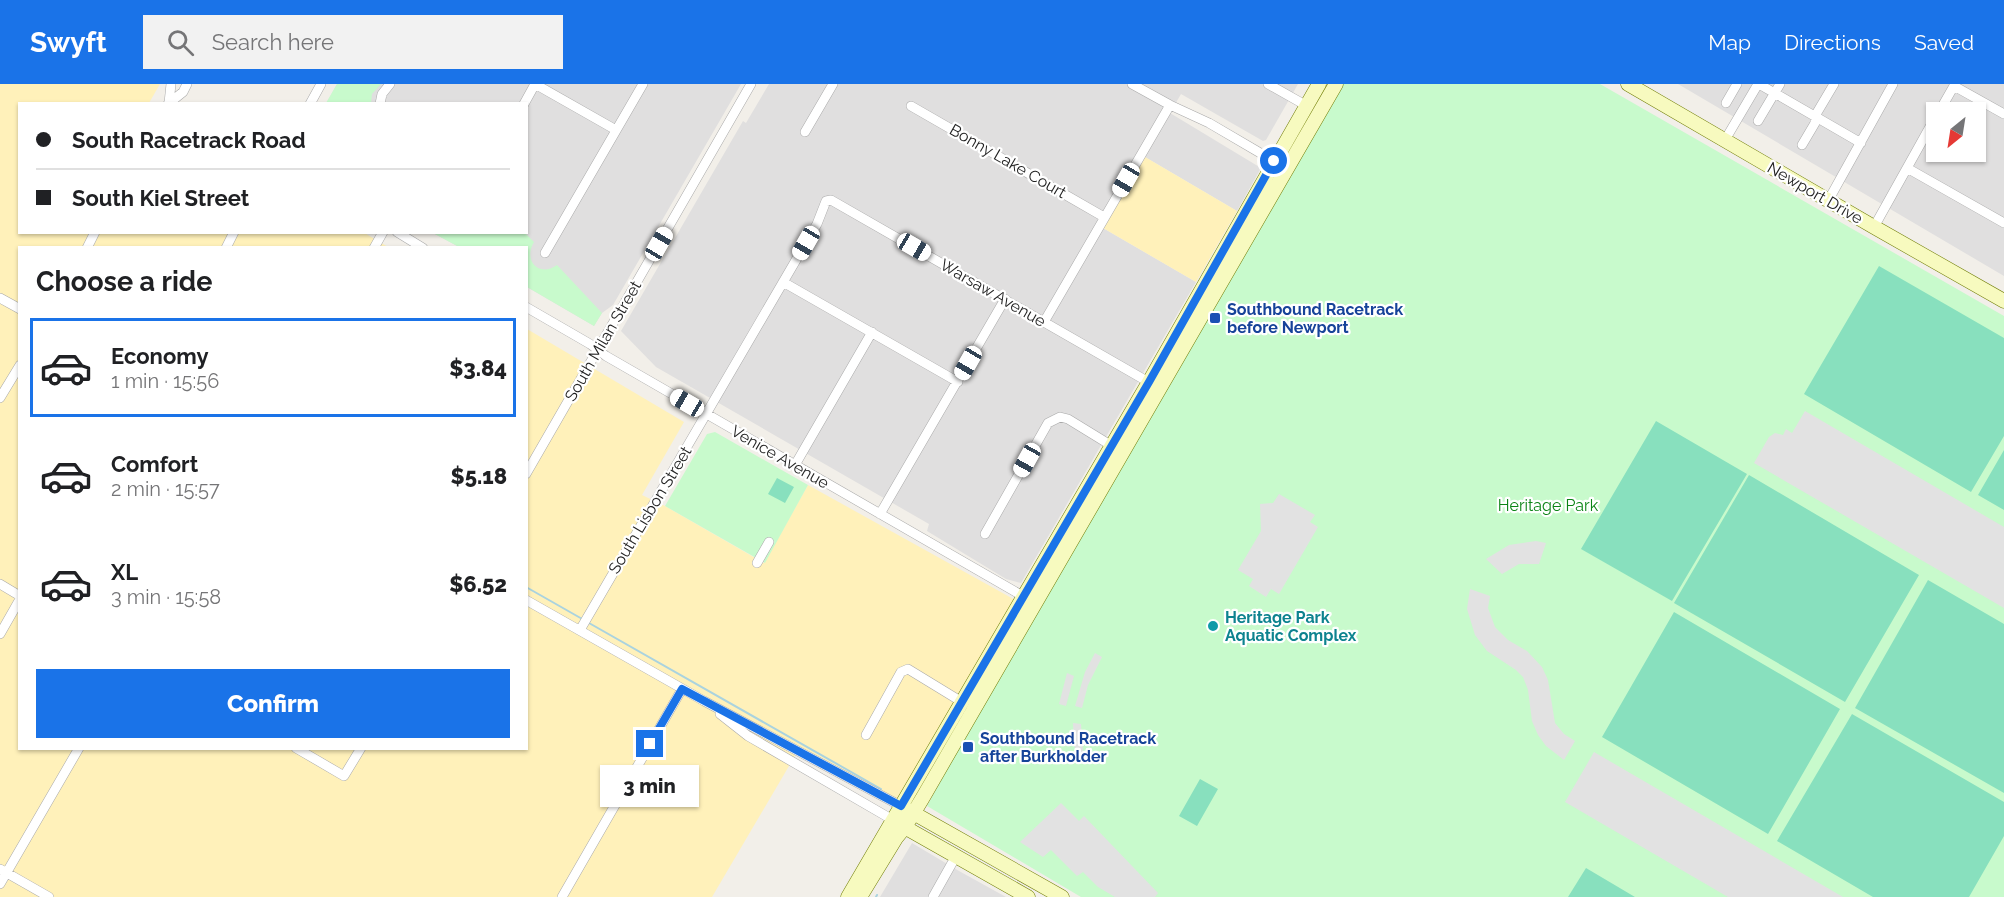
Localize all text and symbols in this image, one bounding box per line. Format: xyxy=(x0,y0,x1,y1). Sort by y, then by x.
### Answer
search box xyxy=(143,15,563,69)
text: Swyft xyxy=(30,26,107,59)
icon: search xyxy=(164,26,197,59)
text: Search here xyxy=(212,29,334,55)
text: Map xyxy=(1708,30,1751,55)
text: Directions xyxy=(1784,30,1881,55)
text: Saved xyxy=(1914,30,1974,55)
north arrow xyxy=(1926,102,1986,162)
map controls xyxy=(1926,102,1986,162)
street label: Bonny Lake Court xyxy=(946,120,1070,202)
text: South Racetrack Road xyxy=(72,127,306,153)
route start xyxy=(1260,147,1287,174)
street label: Newport Drive xyxy=(1764,158,1866,228)
car xyxy=(1109,160,1143,200)
text: South Kiel Street xyxy=(72,185,249,211)
car xyxy=(789,223,823,263)
car xyxy=(642,224,676,264)
car xyxy=(894,230,934,264)
street label: Warsaw Avenue xyxy=(937,255,1049,331)
text: Choose a ride xyxy=(36,266,212,297)
street label: South Milan Street xyxy=(561,277,646,405)
place label: Southbound Racetrack before Newport xyxy=(1227,300,1403,337)
marker: Southbound Racetrack before Newport xyxy=(1208,311,1222,325)
icon: car xyxy=(39,341,93,395)
text: Economy xyxy=(111,343,209,369)
car xyxy=(951,343,985,383)
text: $3.84 xyxy=(449,355,507,381)
text: 1 min · 15:56 xyxy=(111,369,219,393)
car xyxy=(667,386,707,420)
street label: Venice Avenue xyxy=(728,421,832,493)
car xyxy=(1010,440,1044,480)
street label: South Lisbon Street xyxy=(604,442,696,577)
icon: car xyxy=(39,449,93,503)
text: Comfort xyxy=(111,451,198,477)
text: $5.18 xyxy=(451,463,507,489)
text: 2 min · 15:57 xyxy=(111,477,220,501)
park label: Heritage Park xyxy=(1498,496,1599,515)
icon: car xyxy=(39,557,93,611)
text: XL xyxy=(111,559,138,585)
text: $6.52 xyxy=(449,571,507,597)
text: 3 min · 15:58 xyxy=(111,585,221,609)
place label: Heritage Park Aquatic Complex xyxy=(1225,608,1357,645)
marker: Heritage Park Aquatic Complex xyxy=(1206,619,1220,633)
button: Confirm xyxy=(36,669,510,738)
place label: Southbound Racetrack after Burkholder xyxy=(980,729,1156,766)
route end xyxy=(636,730,663,757)
marker: Southbound Racetrack after Burkholder xyxy=(961,740,975,754)
callout: 3 min xyxy=(600,765,700,807)
text: 3 min xyxy=(623,774,676,798)

